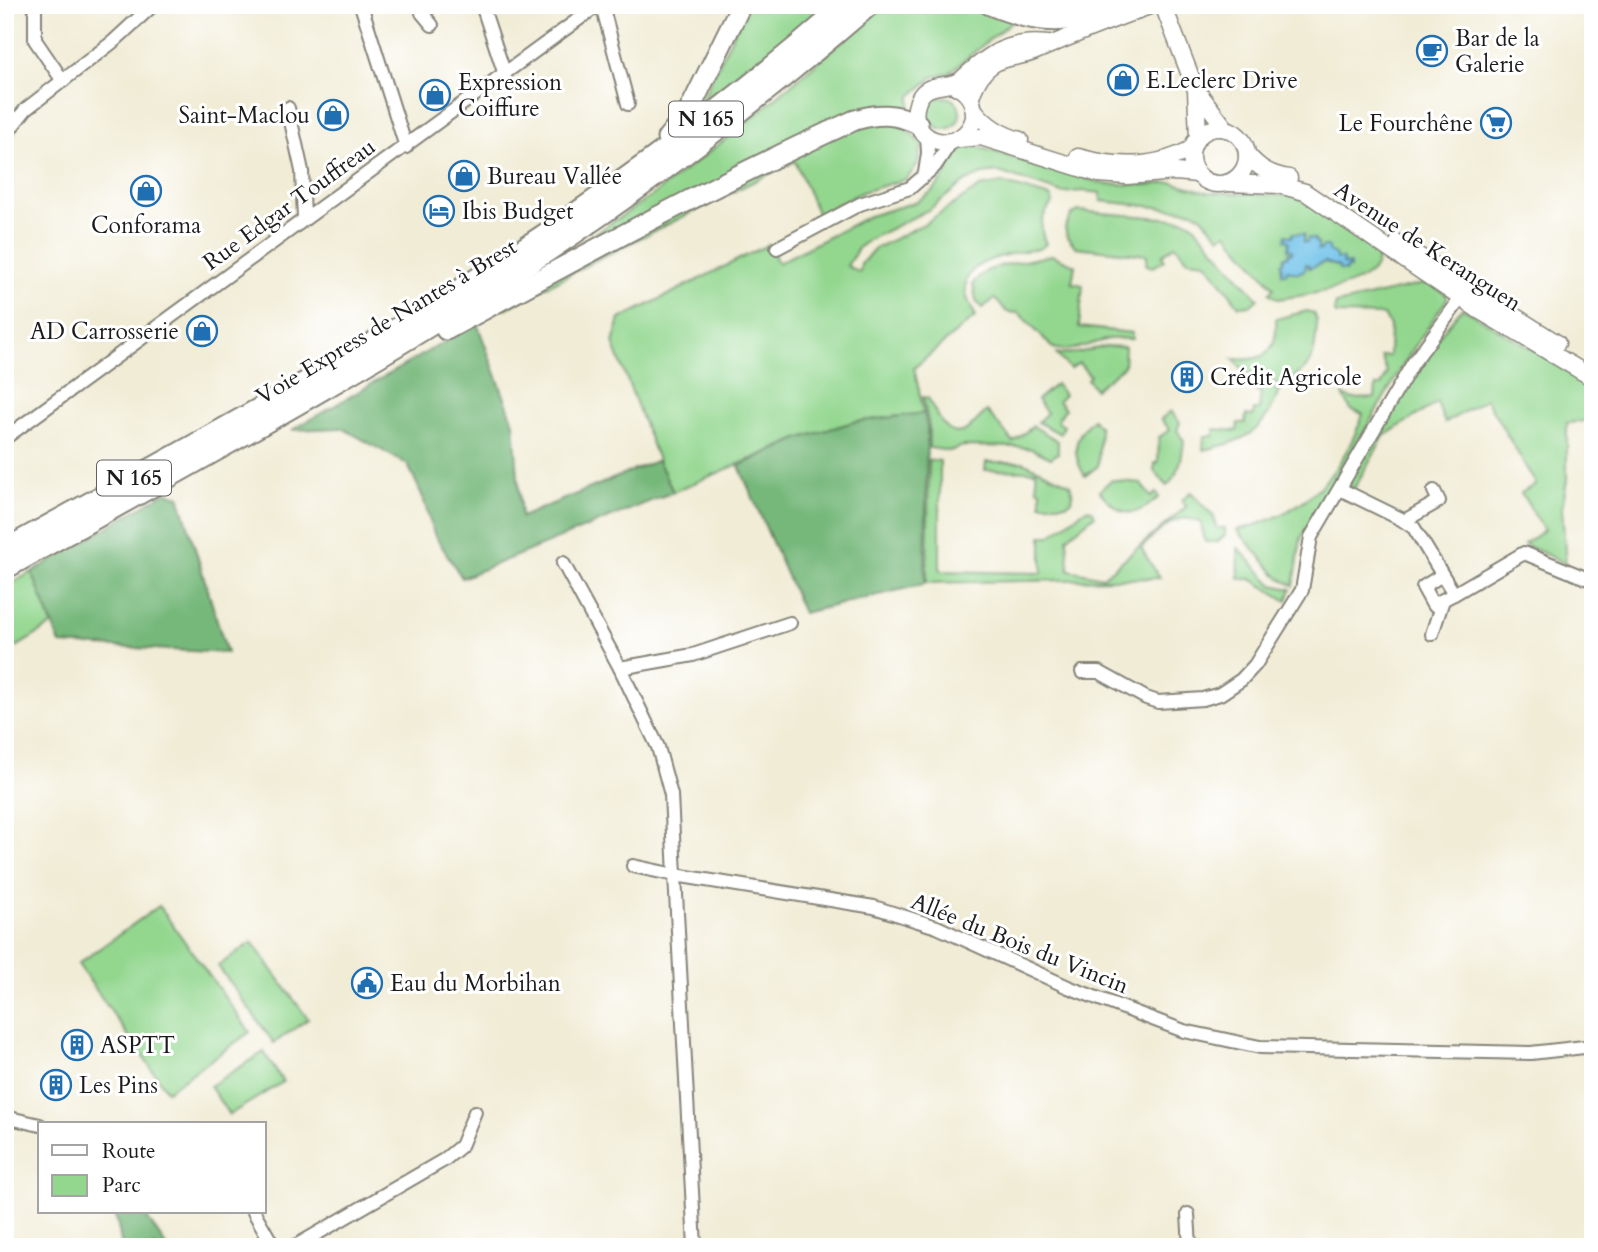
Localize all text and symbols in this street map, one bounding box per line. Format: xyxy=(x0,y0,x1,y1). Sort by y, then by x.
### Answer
place label: Bar de la Galerie xyxy=(1455,23,1540,80)
cafe icon: Bar de la Galerie xyxy=(1415,34,1449,68)
shop icon: E.Leclerc Drive xyxy=(1106,63,1140,97)
place label: E.Leclerc Drive xyxy=(1146,65,1298,96)
place label: Expression Coiffure xyxy=(458,67,562,124)
shop icon: Expression Coiffure xyxy=(418,78,452,112)
shop icon: Saint-Maclou xyxy=(316,98,350,132)
place label: Saint-Maclou xyxy=(178,100,310,131)
road number: N 165 xyxy=(669,102,743,136)
supermarket icon: Le Fourchêne xyxy=(1479,106,1513,140)
place label: Le Fourchêne xyxy=(1339,108,1473,139)
street label: Rue Edgar Touffreau xyxy=(197,131,382,278)
shop icon: Bureau Vallée xyxy=(447,159,481,193)
place label: Bureau Vallée xyxy=(487,161,622,192)
shop icon: Conforama xyxy=(129,174,163,208)
street label: Avenue de Keranguen xyxy=(1328,174,1527,319)
hotel icon: Ibis Budget xyxy=(422,194,456,228)
place label: Ibis Budget xyxy=(462,196,574,227)
place label: Conforama xyxy=(91,210,201,241)
street label: Voie Express de Nantes à Brest xyxy=(250,231,523,412)
shop icon: AD Carrosserie xyxy=(185,314,219,348)
place label: AD Carrosserie xyxy=(30,316,179,347)
building icon: Crédit Agricole xyxy=(1170,360,1204,394)
place label: Crédit Agricole xyxy=(1210,362,1362,393)
road number: N 165 xyxy=(97,461,171,496)
street label: Allée du Bois du Vincin xyxy=(906,886,1133,1001)
public building icon: Eau du Morbihan xyxy=(350,966,384,1000)
place label: Eau du Morbihan xyxy=(390,968,561,999)
building icon: ASPTT xyxy=(60,1028,94,1062)
place label: ASPTT xyxy=(100,1030,175,1061)
building icon: Les Pins xyxy=(39,1068,73,1102)
place label: Les Pins xyxy=(79,1070,158,1101)
legend xyxy=(38,1122,266,1214)
text: Route xyxy=(102,1137,156,1166)
text: Parc xyxy=(102,1171,141,1200)

